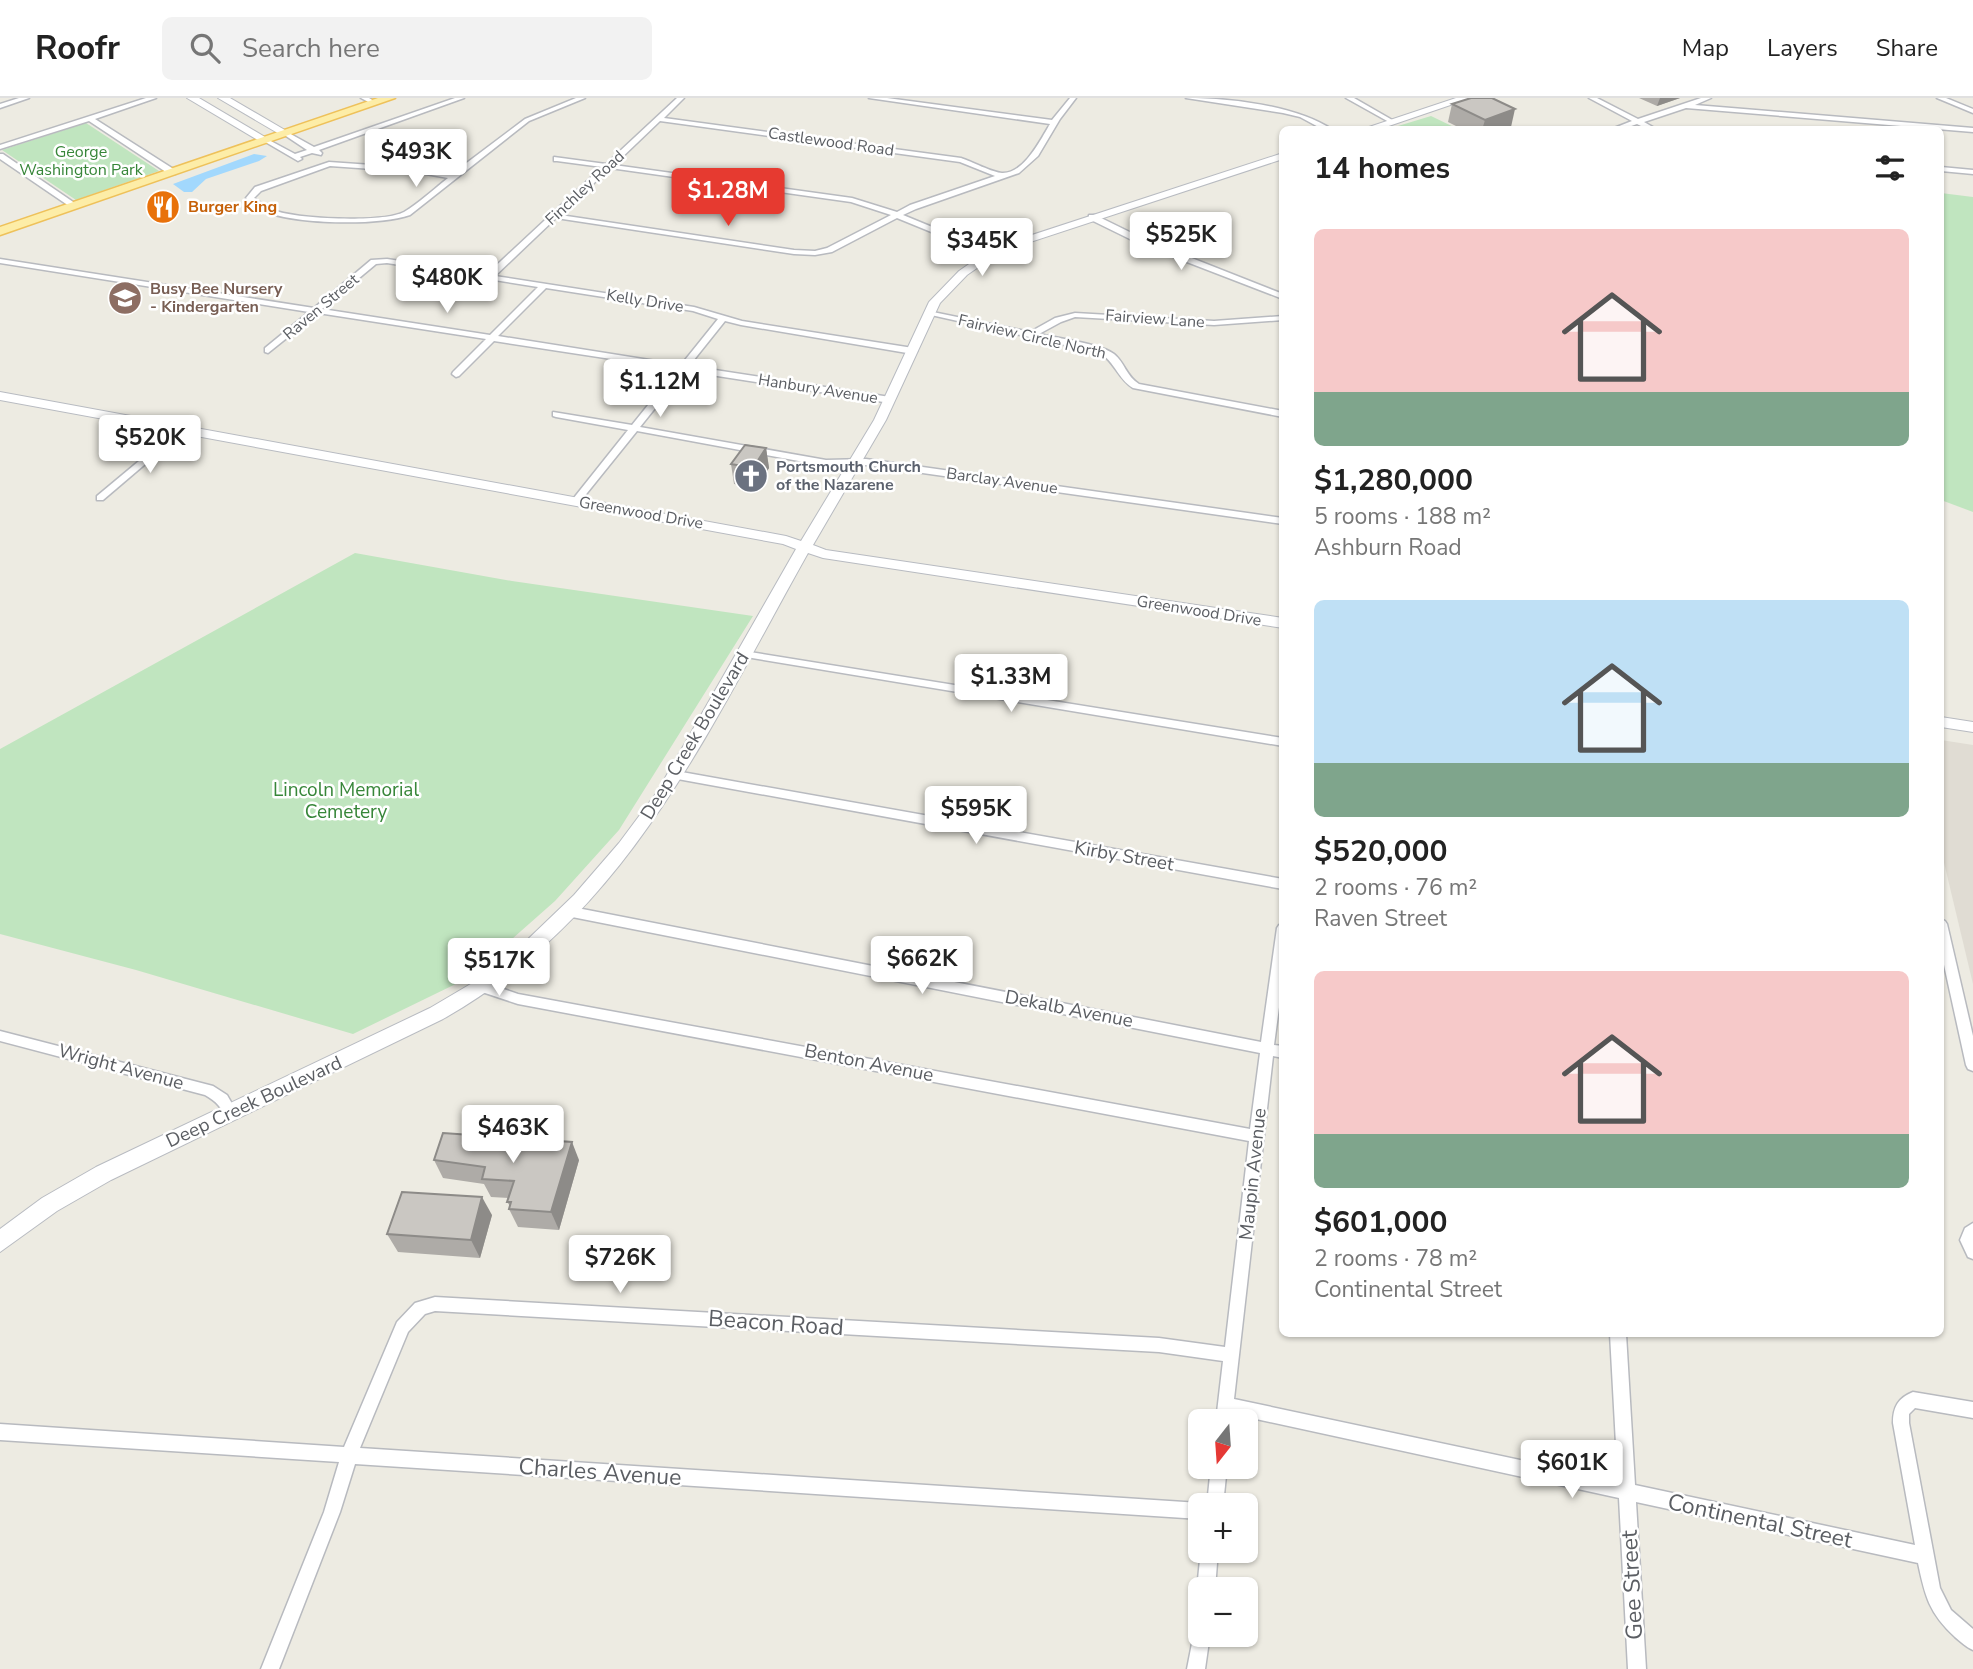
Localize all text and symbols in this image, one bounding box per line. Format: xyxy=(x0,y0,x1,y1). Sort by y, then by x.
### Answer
search box xyxy=(162,17,652,80)
text: Roofr xyxy=(35,26,120,71)
icon: search xyxy=(186,29,224,67)
text: Search here xyxy=(242,31,380,66)
text: Map xyxy=(1682,32,1729,64)
text: Layers xyxy=(1767,32,1838,64)
text: Share xyxy=(1876,32,1938,64)
street label: Castlewood Road xyxy=(767,122,895,162)
pin: $493K xyxy=(367,130,465,189)
text: $493K xyxy=(381,136,451,167)
park label: George Washington Park xyxy=(19,141,144,181)
street label: Finchley Road xyxy=(541,146,629,230)
text: 14 homes xyxy=(1314,148,1450,189)
icon: filters xyxy=(1871,149,1909,187)
pin: $1.28M xyxy=(671,169,785,228)
text: $1.28M xyxy=(688,175,768,206)
restaurant icon: Burger King xyxy=(144,188,182,226)
place label: Burger King xyxy=(188,196,277,218)
pin: $525K xyxy=(1132,212,1230,272)
pin: $345K xyxy=(933,218,1031,278)
text: $525K xyxy=(1146,219,1216,250)
text: $345K xyxy=(947,225,1017,256)
pin: $480K xyxy=(398,256,496,315)
text: $480K xyxy=(412,262,482,293)
street label: Raven Street xyxy=(278,269,364,345)
icon: home xyxy=(1549,274,1675,400)
place label: Busy Bee Nursery - Kindergarten xyxy=(150,278,283,318)
school or university icon: Busy Bee Nursery - Kindergarten xyxy=(106,279,144,317)
street label: Kelly Drive xyxy=(605,284,685,318)
street label: Fairview Lane xyxy=(1105,305,1205,333)
street label: Fairview Circle North xyxy=(956,309,1108,365)
pin: $1.12M xyxy=(603,360,717,419)
text: $1.12M xyxy=(620,366,700,397)
street label: Hanbury Avenue xyxy=(757,369,879,409)
pin: $520K xyxy=(101,416,199,475)
text: $520K xyxy=(115,422,185,453)
place label: Portsmouth Church of the Nazarene xyxy=(776,456,921,496)
church icon: Portsmouth Church of the Nazarene xyxy=(732,457,770,495)
text: $1,280,000 xyxy=(1314,460,1473,501)
street label: Barclay Avenue xyxy=(945,462,1059,500)
street label: Greenwood Drive xyxy=(577,491,705,535)
text: 5 rooms · 188 m² xyxy=(1314,501,1491,532)
text: Ashburn Road xyxy=(1314,532,1462,563)
street label: Greenwood Drive xyxy=(1135,590,1263,632)
icon: home xyxy=(1549,645,1675,771)
street label: Deep Creek Boulevard xyxy=(635,647,755,825)
pin: $1.33M xyxy=(954,654,1068,714)
text: $1.33M xyxy=(971,661,1051,692)
park label: Lincoln Memorial Cemetery xyxy=(273,777,419,825)
pin: $595K xyxy=(927,786,1025,846)
text: $595K xyxy=(941,793,1011,824)
text: $520,000 xyxy=(1314,831,1447,872)
street label: Kirby Street xyxy=(1072,834,1176,878)
text: 2 rooms · 76 m² xyxy=(1314,872,1477,903)
text: Raven Street xyxy=(1314,903,1447,934)
pin: $662K xyxy=(873,936,971,996)
pin: $517K xyxy=(450,939,548,998)
text: $662K xyxy=(887,943,957,974)
text: $517K xyxy=(464,945,534,976)
street label: Dekalb Avenue xyxy=(1003,984,1135,1034)
icon: home xyxy=(1549,1016,1675,1142)
street label: Wright Avenue xyxy=(55,1038,187,1096)
street label: Benton Avenue xyxy=(802,1038,936,1088)
street label: Deep Creek Boulevard xyxy=(162,1050,346,1154)
pin: $463K xyxy=(464,1105,562,1165)
street label: Maupin Avenue xyxy=(1233,1107,1273,1241)
text: $463K xyxy=(478,1112,548,1143)
text: $601,000 xyxy=(1314,1202,1447,1243)
pin: $726K xyxy=(571,1236,669,1295)
text: $726K xyxy=(585,1242,655,1273)
text: 2 rooms · 78 m² xyxy=(1314,1243,1477,1274)
text: Continental Street xyxy=(1314,1274,1502,1305)
street label: Beacon Road xyxy=(707,1303,845,1343)
north arrow xyxy=(1188,1409,1258,1479)
map controls xyxy=(1188,1409,1258,1647)
pin: $601K xyxy=(1523,1440,1621,1500)
text: $601K xyxy=(1537,1447,1607,1478)
street label: Charles Avenue xyxy=(518,1451,682,1493)
street label: Continental Street xyxy=(1665,1486,1856,1556)
button: + xyxy=(1188,1493,1258,1563)
street label: Gee Street xyxy=(1614,1528,1650,1641)
button: − xyxy=(1188,1577,1258,1647)

